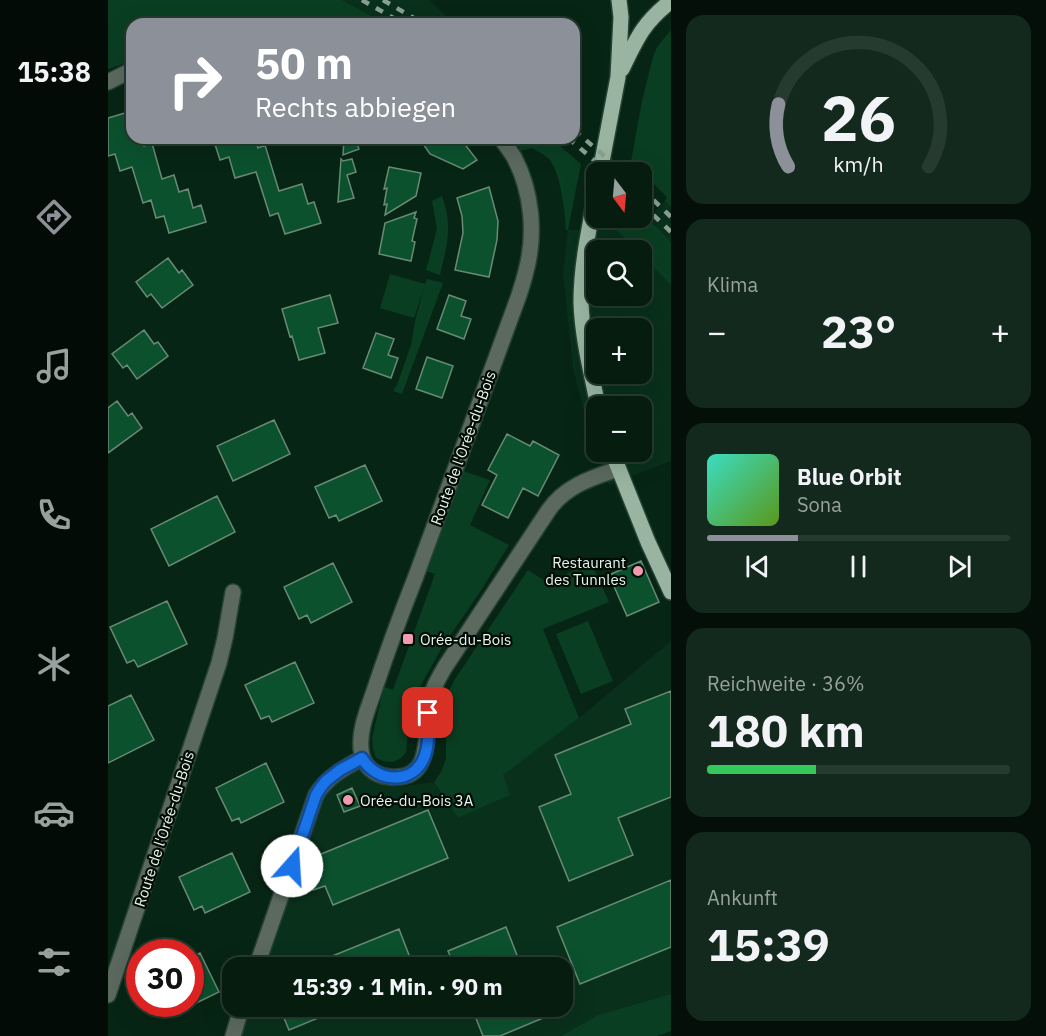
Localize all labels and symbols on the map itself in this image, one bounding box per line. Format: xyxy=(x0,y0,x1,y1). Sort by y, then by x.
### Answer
north arrow xyxy=(586,162,652,228)
street label: Route de l'Orée-du-Bois xyxy=(426,368,500,528)
place label: Restaurant des Tunnles xyxy=(545,553,626,589)
marker: Restaurant des Tunnles xyxy=(631,564,645,578)
place label: Orée-du-Bois xyxy=(420,630,511,649)
marker: Orée-du-Bois xyxy=(401,632,415,646)
pin xyxy=(402,687,453,738)
street label: Route de l'Orée-du-Bois xyxy=(130,749,198,909)
place label: Orée-du-Bois 3A xyxy=(360,791,474,810)
marker: Orée-du-Bois 3A xyxy=(341,793,355,807)
position arrow xyxy=(260,834,324,898)
speed limit sign: 30 xyxy=(126,939,204,1017)

